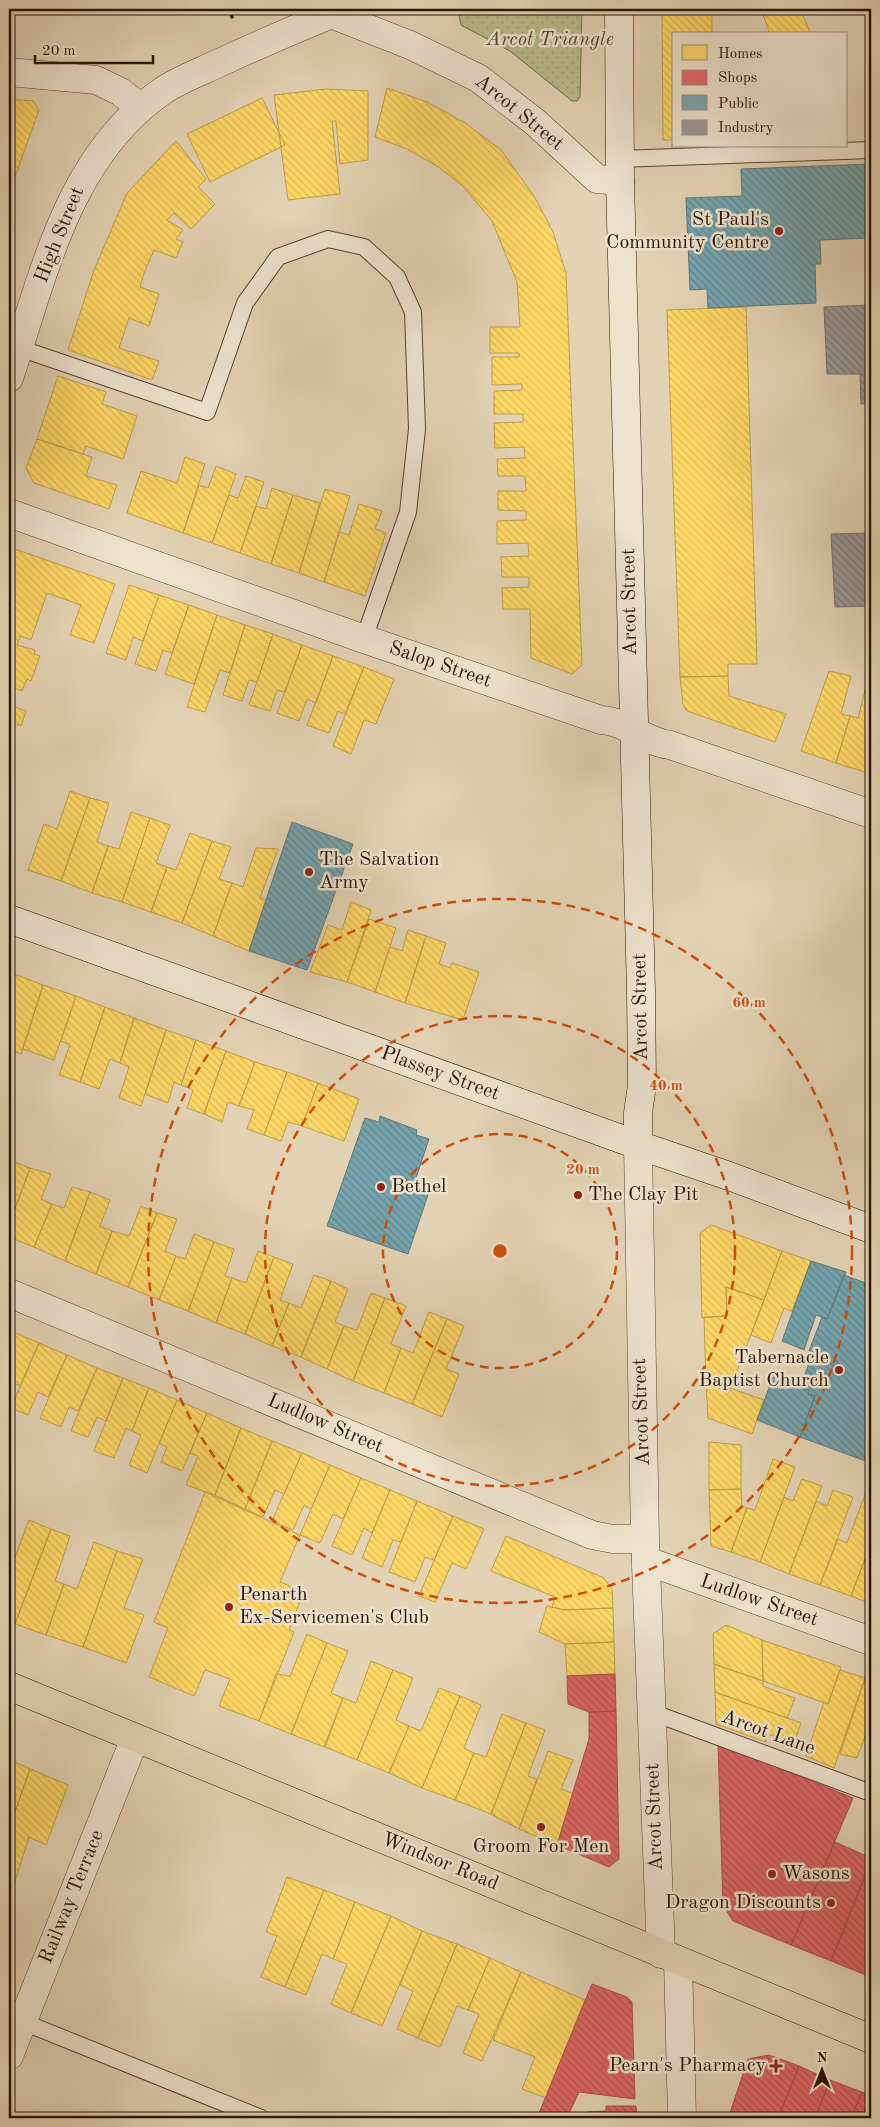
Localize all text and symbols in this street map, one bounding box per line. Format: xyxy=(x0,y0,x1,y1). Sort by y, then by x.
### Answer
park label: Arcot Triangle xyxy=(485,30,614,50)
scale bar xyxy=(35,32,152,64)
legend xyxy=(672,32,848,148)
text: 20 m xyxy=(42,44,76,59)
text: Homes xyxy=(718,47,763,62)
street label: Arcot Street xyxy=(471,71,567,155)
text: Shops xyxy=(718,71,757,86)
text: Public xyxy=(718,97,759,112)
text: Industry xyxy=(718,121,774,136)
street label: High Street xyxy=(32,184,88,286)
place label: St Paul's Community Centre xyxy=(606,210,769,253)
marker: St Paul's Community Centre xyxy=(773,225,785,237)
street label: Arcot Street xyxy=(619,548,641,656)
street label: Salop Street xyxy=(386,638,494,692)
place label: The Salvation Army xyxy=(319,850,440,893)
marker: The Salvation Army xyxy=(303,866,315,878)
street label: Arcot Street xyxy=(630,953,652,1061)
text: 60 m xyxy=(732,996,766,1011)
street label: Plassey Street xyxy=(378,1043,502,1105)
text: 40 m xyxy=(649,1079,683,1094)
text: 20 m xyxy=(566,1163,600,1178)
place label: Bethel xyxy=(391,1177,446,1197)
marker: Bethel xyxy=(375,1181,387,1193)
place label: The Clay Pit xyxy=(588,1185,699,1205)
marker: The Clay Pit xyxy=(572,1189,584,1201)
centre of rings xyxy=(491,1242,509,1260)
place label: Tabernacle Baptist Church xyxy=(699,1348,829,1391)
street label: Arcot Street xyxy=(630,1358,654,1466)
marker: Tabernacle Baptist Church xyxy=(833,1364,845,1376)
street label: Ludlow Street xyxy=(264,1391,386,1457)
street label: Ludlow Street xyxy=(697,1571,821,1631)
place label: Penarth Ex-Servicemen's Club xyxy=(239,1585,429,1628)
marker: Penarth Ex-Servicemen's Club xyxy=(223,1601,235,1613)
street label: Arcot Lane xyxy=(719,1707,817,1759)
street label: Arcot Street xyxy=(643,1763,667,1871)
marker: Groom For Men xyxy=(535,1821,547,1833)
street label: Railway Terrace xyxy=(36,1827,108,1967)
street label: Windsor Road xyxy=(379,1829,501,1895)
place label: Groom For Men xyxy=(473,1837,609,1857)
place label: Wasons xyxy=(782,1864,850,1884)
marker: Wasons xyxy=(766,1868,778,1880)
place label: Dragon Discounts xyxy=(665,1893,821,1913)
marker: Dragon Discounts xyxy=(825,1897,837,1909)
north arrow xyxy=(798,2044,848,2094)
text: N xyxy=(817,2051,828,2065)
place label: Pearn's Pharmacy xyxy=(609,2056,766,2076)
marker: Pearn's Pharmacy xyxy=(770,2060,782,2072)

